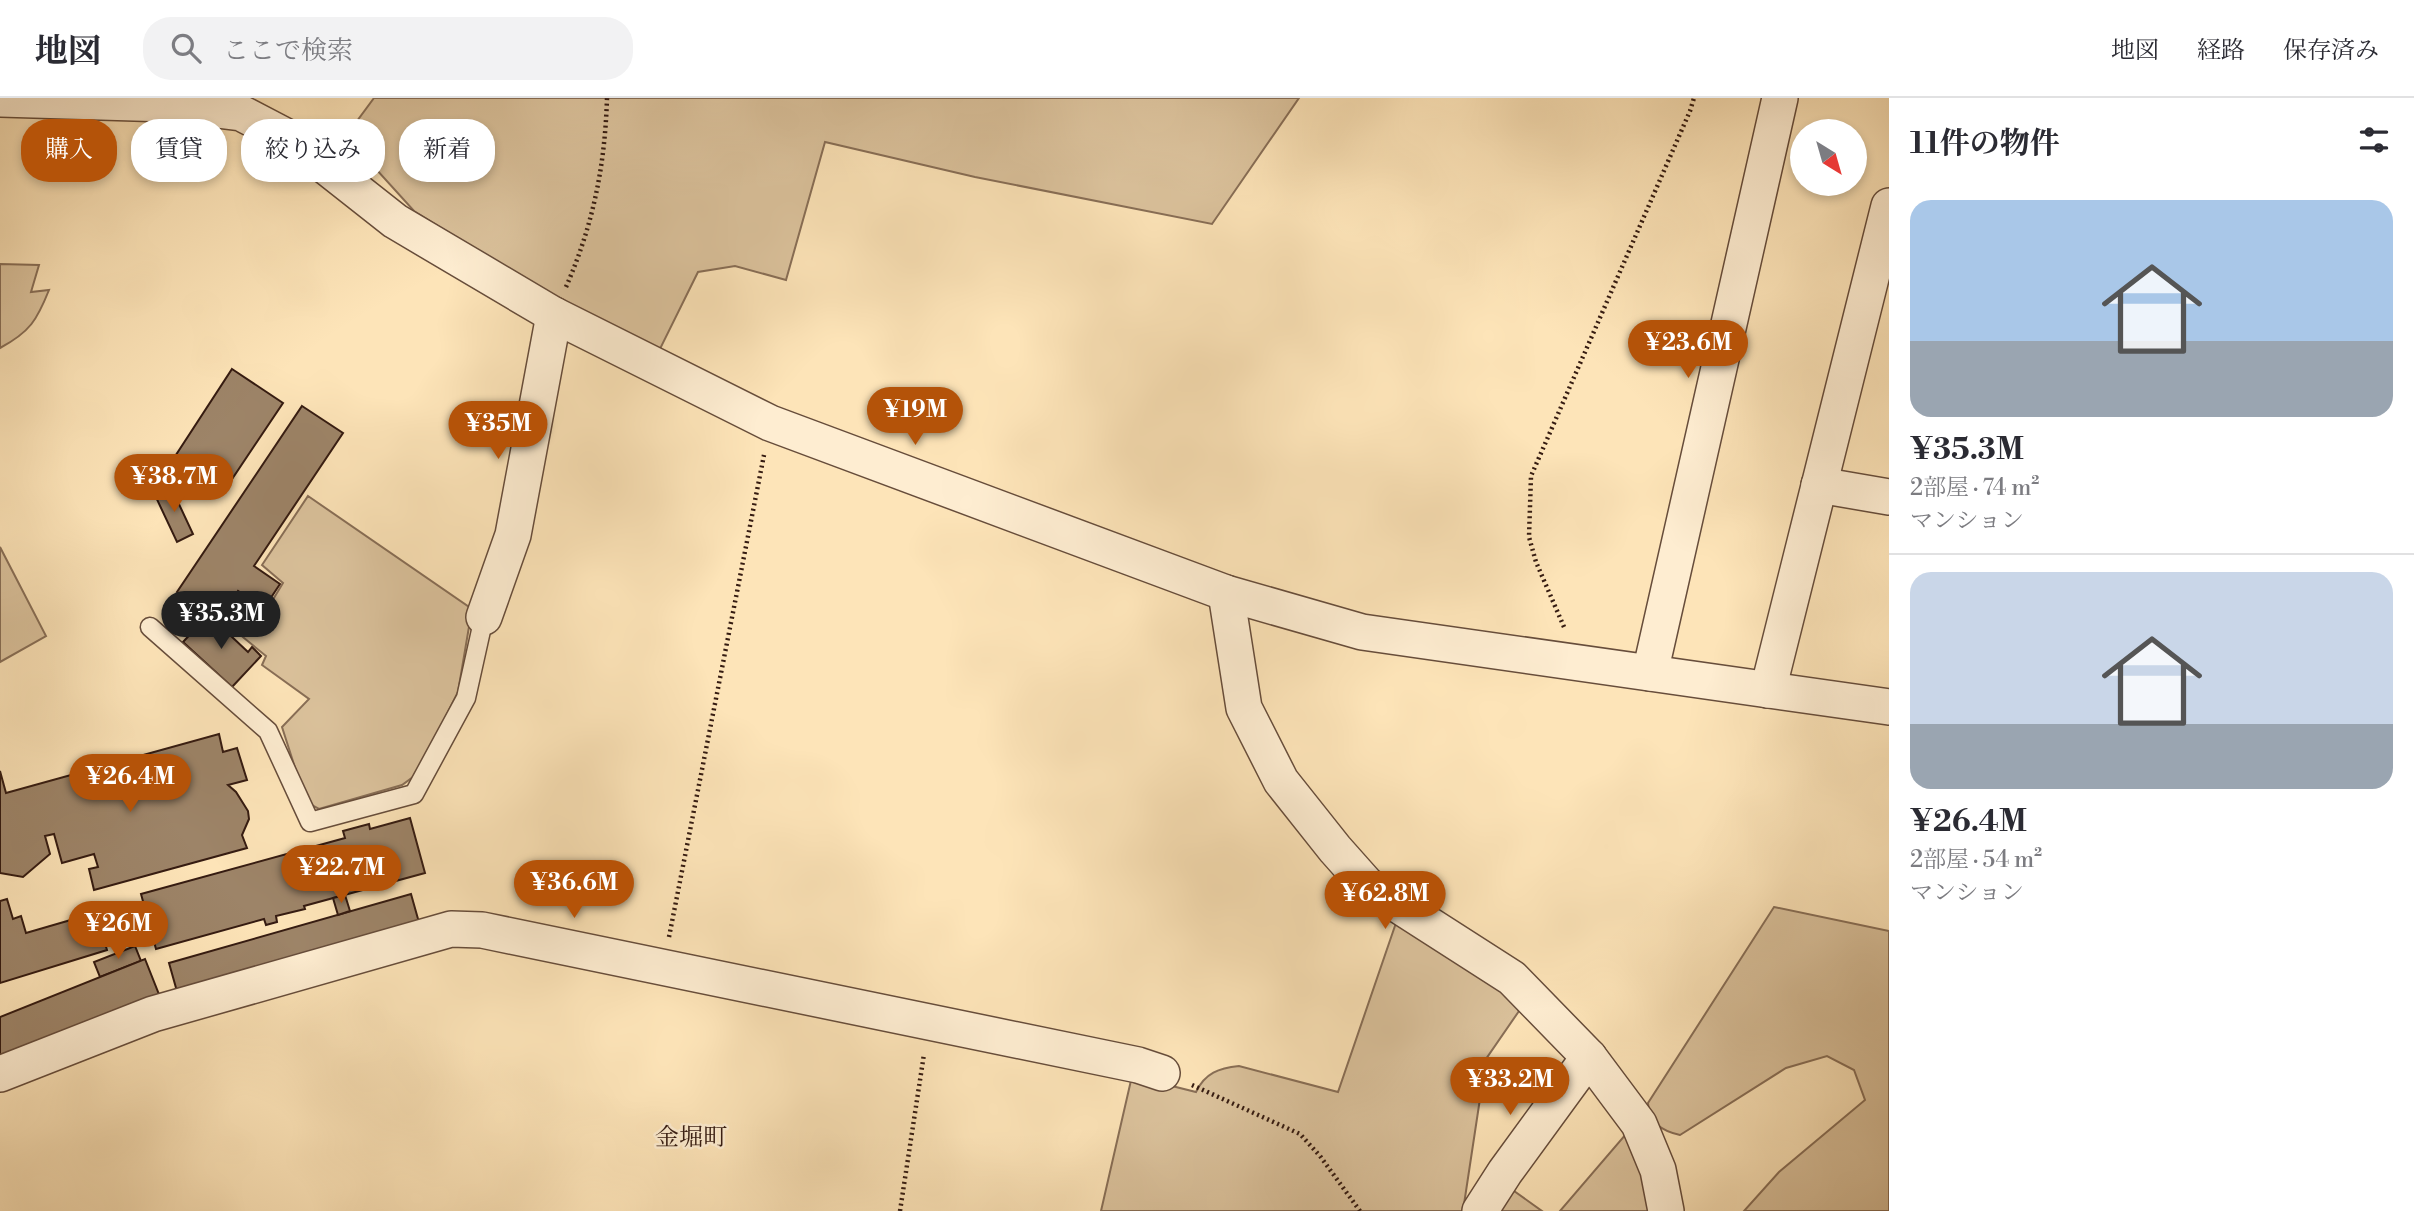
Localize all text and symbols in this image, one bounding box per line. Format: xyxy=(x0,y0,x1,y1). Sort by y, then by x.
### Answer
search box xyxy=(143,17,633,80)
icon: search xyxy=(167,29,205,67)
text: 地図 xyxy=(35,32,101,73)
text: ここで検索 xyxy=(223,35,353,67)
text: 地図 xyxy=(2111,36,2159,66)
text: 経路 xyxy=(2197,36,2245,66)
text: 保存済み xyxy=(2283,36,2379,66)
chip: 購入 xyxy=(21,119,117,182)
chip: 賃貸 xyxy=(131,119,227,182)
chip: 絞り込み xyxy=(241,119,385,182)
chip: 新着 xyxy=(399,119,495,182)
north arrow xyxy=(1790,119,1867,196)
map controls xyxy=(1790,119,1867,196)
icon: filters xyxy=(2355,121,2393,159)
text: 11件の物件 xyxy=(1910,125,2060,163)
icon: home xyxy=(2089,246,2215,372)
pin: ¥23.6M xyxy=(1631,320,1745,380)
text: ¥23.6M xyxy=(1644,329,1732,357)
pin: ¥19M xyxy=(874,388,956,447)
text: ¥19M xyxy=(883,396,947,424)
pin: ¥35M xyxy=(457,402,539,461)
text: ¥35M xyxy=(464,410,532,438)
text: ¥35.3M xyxy=(1910,431,2024,469)
pin: ¥38.7M xyxy=(117,454,231,514)
text: ¥38.7M xyxy=(130,463,218,491)
text: 2部屋 · 74 m² xyxy=(1910,474,2039,502)
text: マンション xyxy=(1910,507,2024,535)
pin: ¥35.3M xyxy=(164,592,278,651)
text: ¥35.3M xyxy=(177,600,265,628)
icon: home xyxy=(2089,618,2215,744)
pin: ¥26.4M xyxy=(73,754,187,814)
text: ¥26.4M xyxy=(85,763,175,791)
text: ¥26.4M xyxy=(1910,803,2027,841)
pin: ¥22.7M xyxy=(284,846,398,905)
text: 2部屋 · 54 m² xyxy=(1910,846,2042,874)
text: ¥22.7M xyxy=(297,854,385,882)
pin: ¥36.6M xyxy=(517,860,631,920)
text: ¥36.6M xyxy=(530,869,618,897)
pin: ¥62.8M xyxy=(1328,872,1442,931)
text: マンション xyxy=(1910,879,2024,907)
text: ¥62.8M xyxy=(1341,880,1429,908)
pin: ¥26M xyxy=(77,902,159,961)
text: ¥26M xyxy=(84,910,152,938)
pin: ¥33.2M xyxy=(1453,1058,1567,1117)
text: ¥33.2M xyxy=(1466,1066,1554,1094)
district label: 金堀町 xyxy=(655,1123,727,1153)

